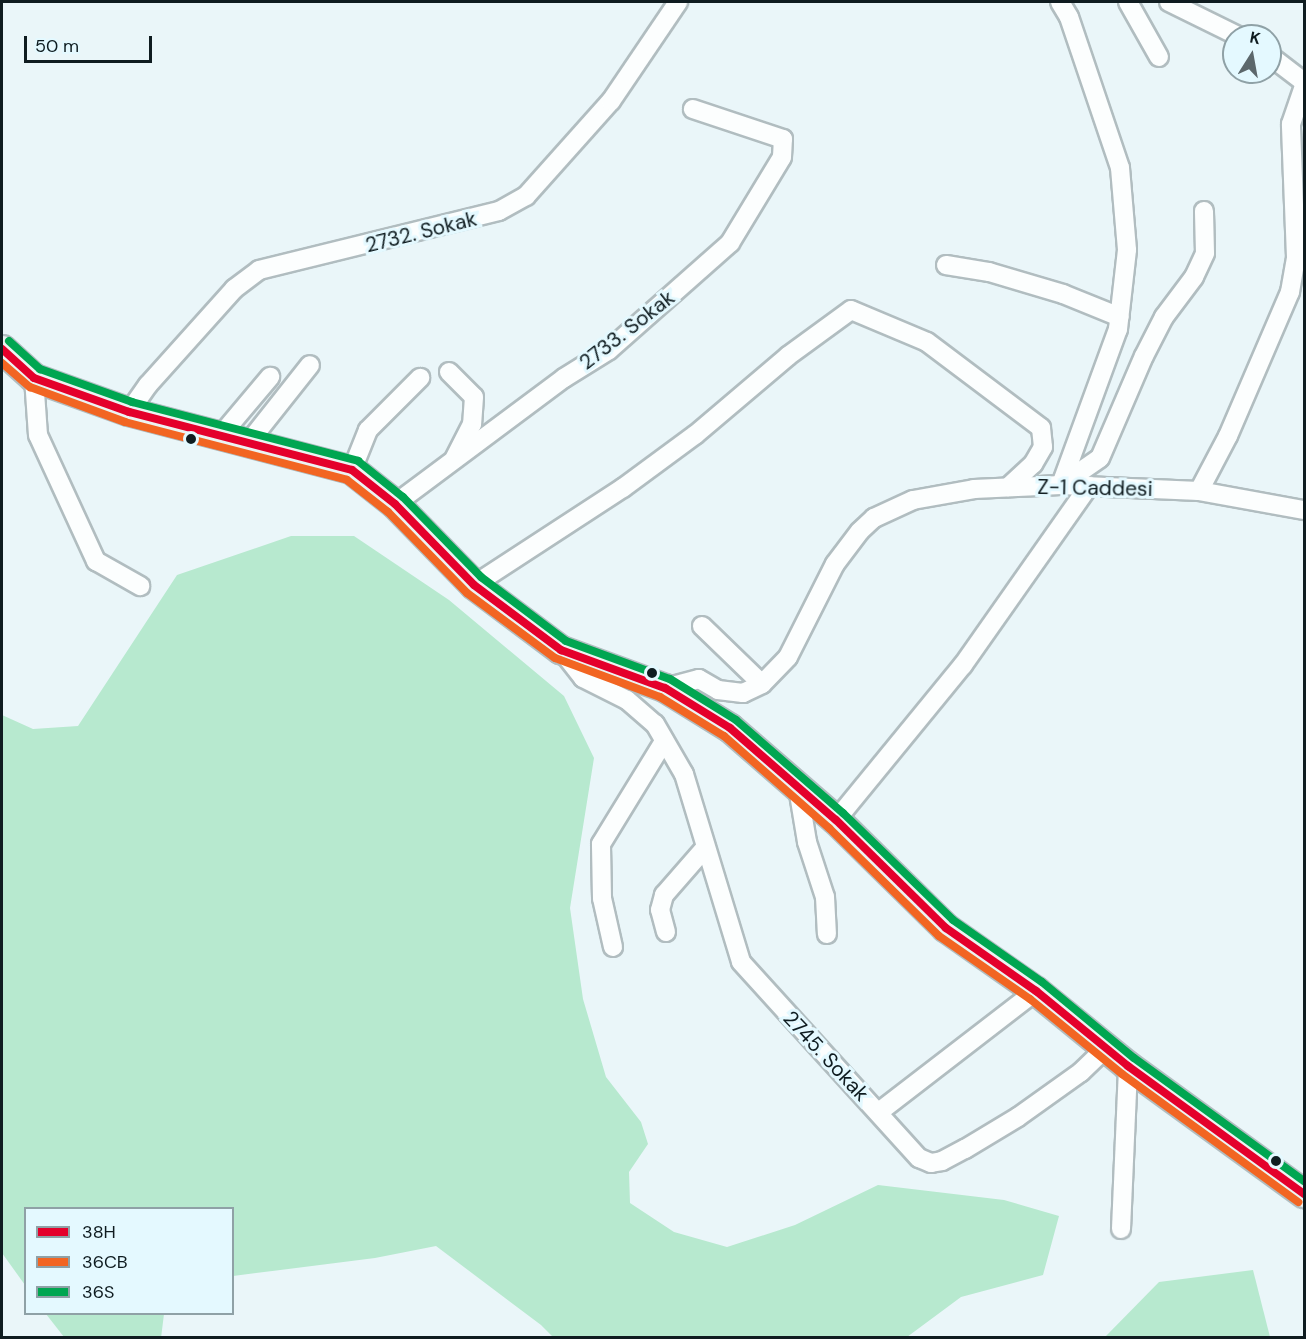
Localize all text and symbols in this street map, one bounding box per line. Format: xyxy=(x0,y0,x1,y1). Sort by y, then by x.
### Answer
scale bar xyxy=(27,24,154,62)
north arrow xyxy=(1222,24,1282,84)
text: K xyxy=(1248,26,1262,49)
text: 50 m xyxy=(35,34,79,58)
street label: 2732. Sokak xyxy=(363,206,479,258)
street label: 2733. Sokak xyxy=(574,285,680,375)
unlabelled marker xyxy=(185,433,197,445)
street label: Z-1 Caddesi xyxy=(1037,474,1153,502)
unlabelled marker xyxy=(646,667,658,679)
street label: 2745. Sokak xyxy=(778,1006,874,1106)
unlabelled marker xyxy=(1270,1155,1282,1167)
legend xyxy=(24,1207,234,1315)
text: 38H xyxy=(82,1220,116,1244)
text: 36CB xyxy=(82,1250,128,1274)
text: 36S xyxy=(82,1280,114,1304)

